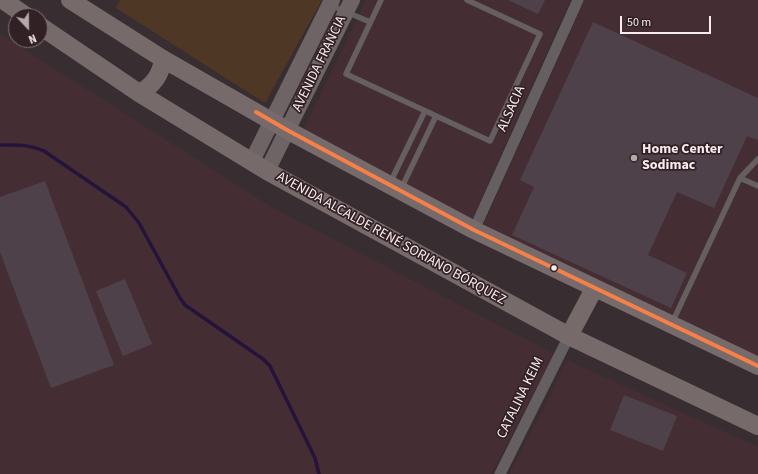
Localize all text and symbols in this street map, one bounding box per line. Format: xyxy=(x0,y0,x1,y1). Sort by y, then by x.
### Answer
north arrow xyxy=(8,8,48,48)
scale bar xyxy=(622,8,713,34)
street label: AVENIDA FRANCIA xyxy=(290,13,350,115)
text: 50 m xyxy=(627,14,651,31)
text: N xyxy=(26,30,39,47)
street label: ALSACIA xyxy=(495,84,529,134)
place label: Home Center Sodimac xyxy=(642,142,723,174)
marker: Home Center Sodimac xyxy=(629,153,639,163)
street label: AVENIDA ALCALDE RENÉ SORIANO BÓRQUEZ xyxy=(274,169,508,309)
unlabelled marker xyxy=(549,263,559,273)
street label: CATALINA KEIM xyxy=(494,354,548,442)

